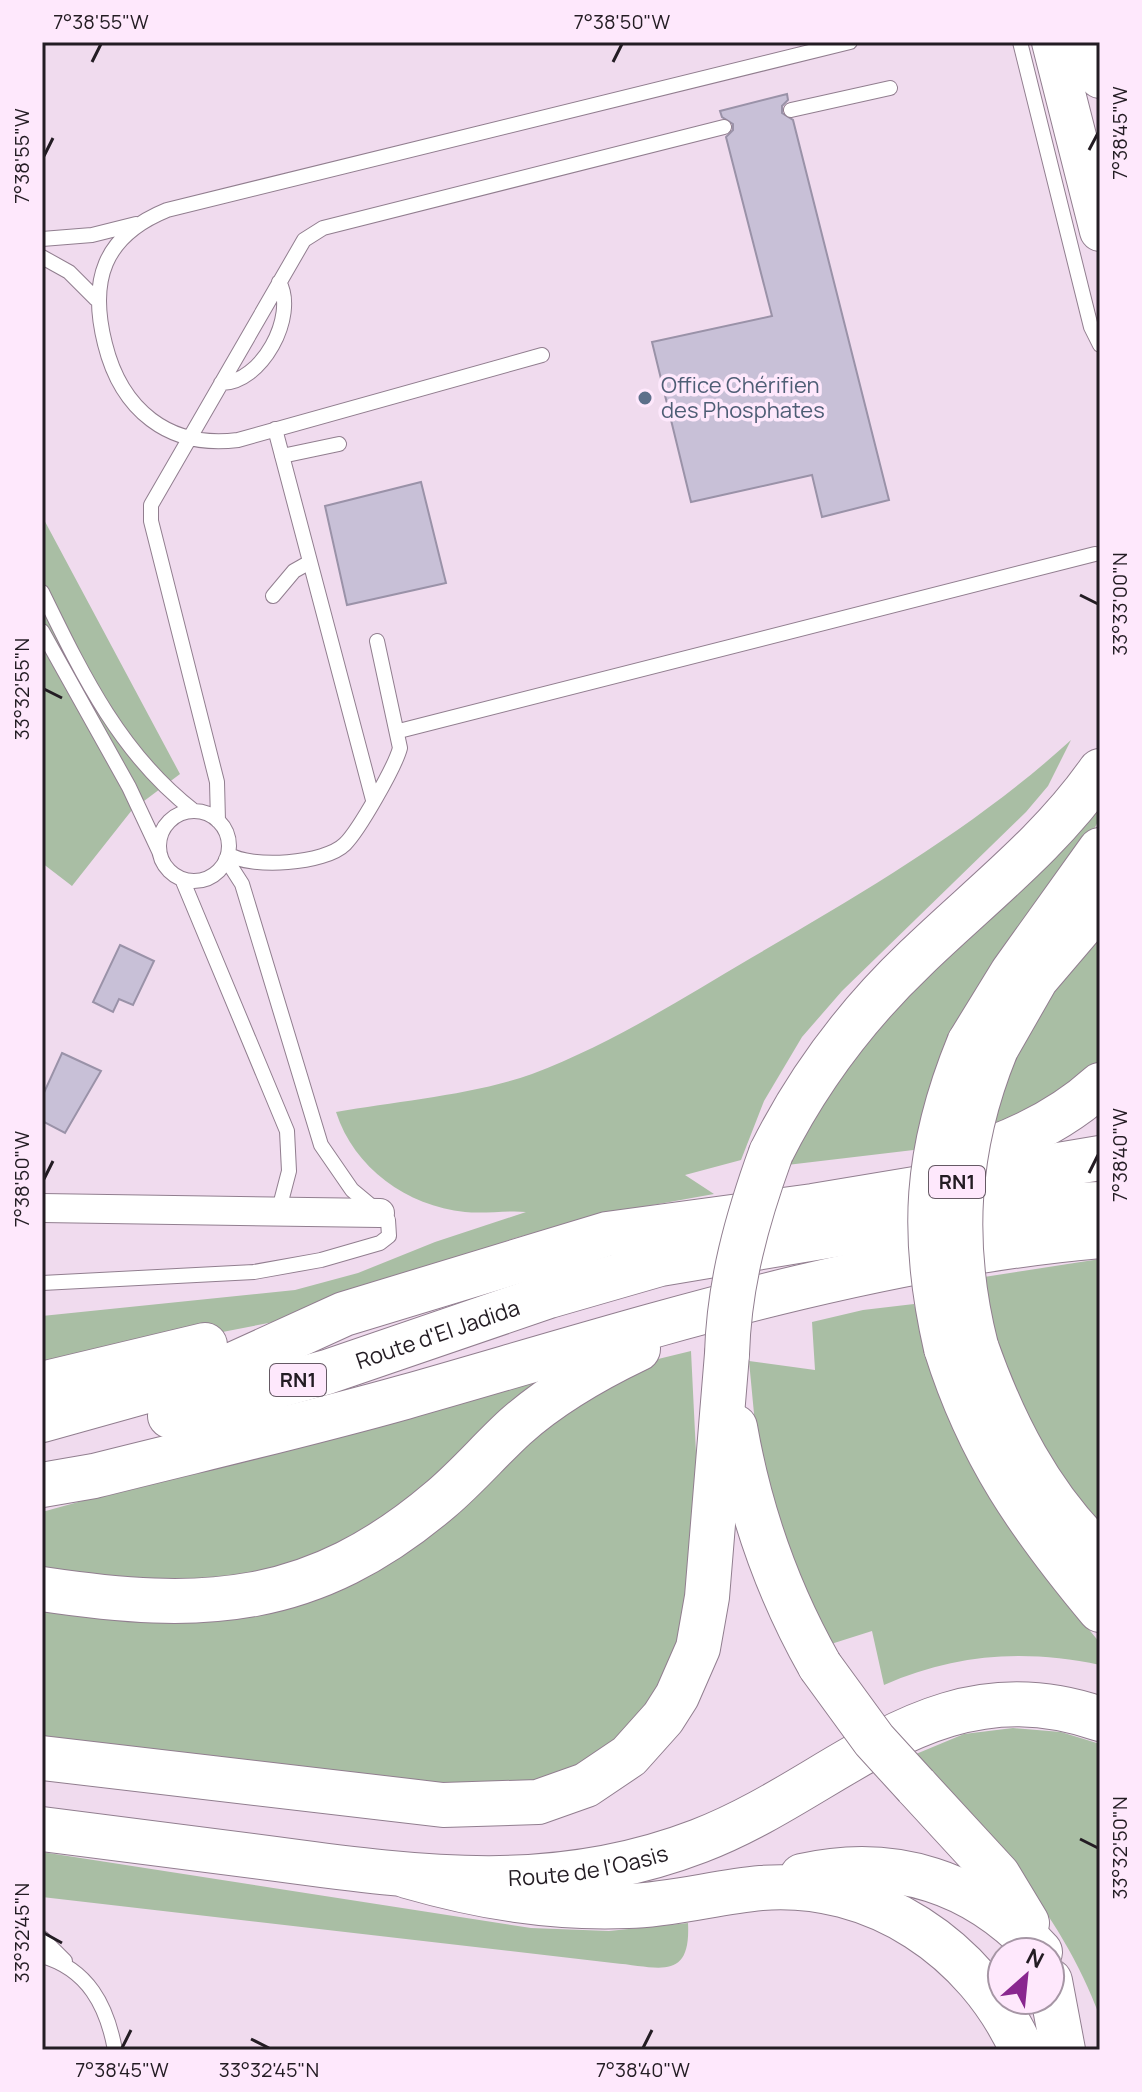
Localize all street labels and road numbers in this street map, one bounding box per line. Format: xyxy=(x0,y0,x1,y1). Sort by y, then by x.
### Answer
road number: RN1 xyxy=(929,1166,985,1198)
street label: Route d'El Jadida xyxy=(352,1292,524,1376)
road number: RN1 xyxy=(270,1364,326,1396)
street label: Route de l'Oasis xyxy=(508,1838,672,1893)

